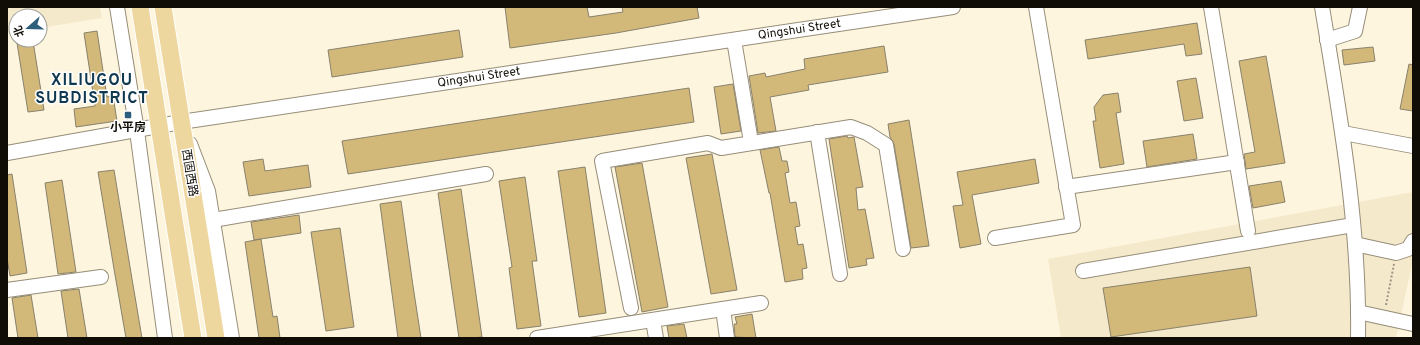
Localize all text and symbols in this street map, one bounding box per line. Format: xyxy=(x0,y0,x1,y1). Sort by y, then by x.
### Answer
north arrow xyxy=(8,8,48,48)
street label: Qingshui Street xyxy=(757,16,842,44)
text: 北 xyxy=(11,24,28,39)
street label: Qingshui Street xyxy=(436,64,522,92)
district label: XILIUGOU SUBDISTRICT xyxy=(35,71,149,109)
marker: 小平房 xyxy=(123,110,133,120)
place label: 小平房 xyxy=(110,120,146,136)
street label: 西固西路 xyxy=(177,148,201,198)

